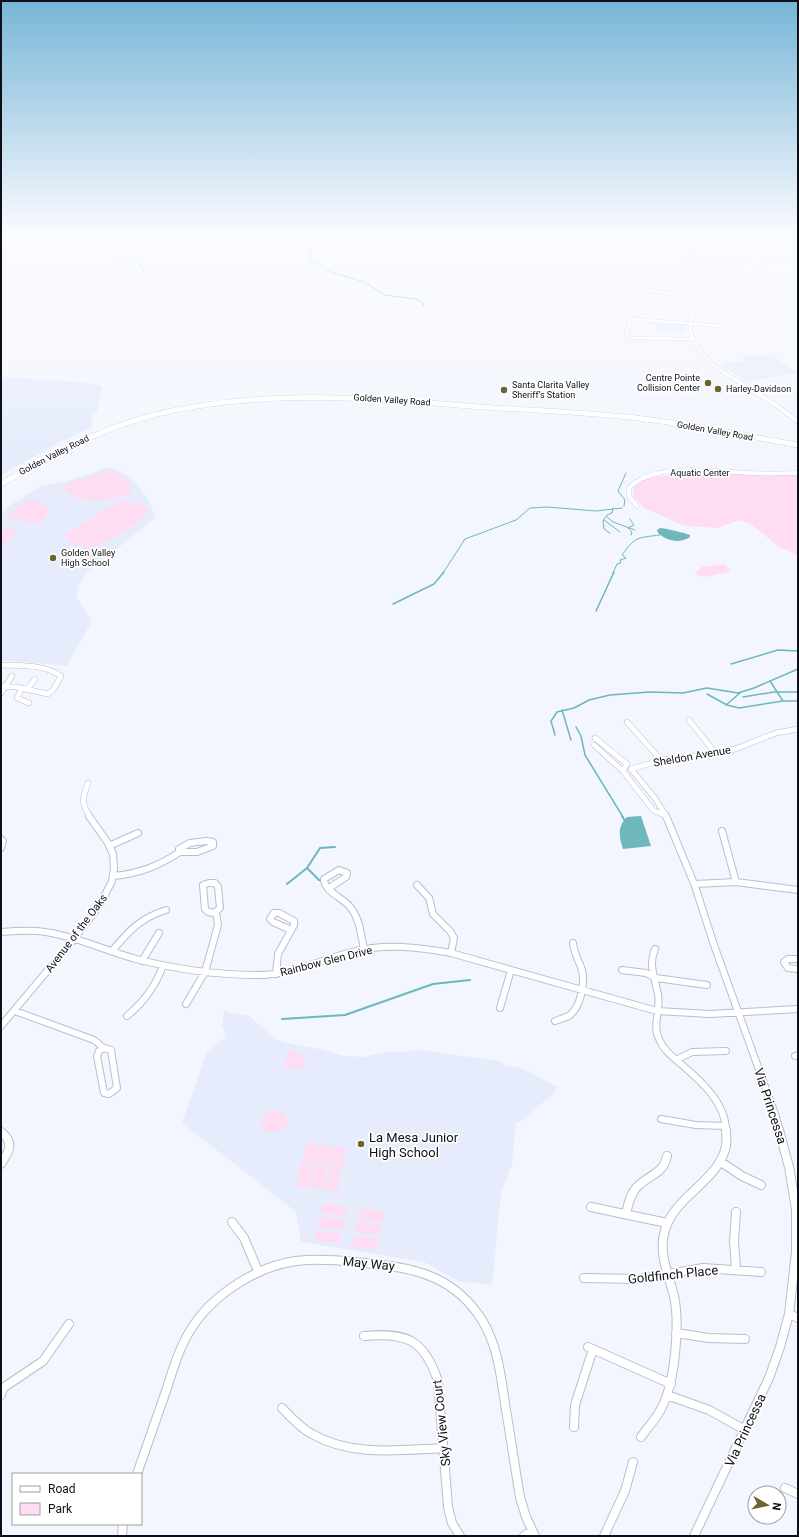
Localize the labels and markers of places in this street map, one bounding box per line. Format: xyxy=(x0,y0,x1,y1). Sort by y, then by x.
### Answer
place label: Centre Pointe Collision Center xyxy=(637,373,700,393)
marker: Centre Pointe Collision Center xyxy=(703,378,713,388)
place label: Santa Clarita Valley Sheriff’s Station xyxy=(512,380,590,400)
marker: Harley-Davidson xyxy=(713,384,723,394)
place label: Harley-Davidson xyxy=(726,384,791,394)
marker: Santa Clarita Valley Sheriff’s Station xyxy=(499,385,509,395)
place label: Golden Valley High School xyxy=(61,548,116,568)
marker: Golden Valley High School xyxy=(48,553,58,563)
place label: La Mesa Junior High School xyxy=(369,1130,459,1160)
marker: La Mesa Junior High School xyxy=(356,1139,366,1149)

